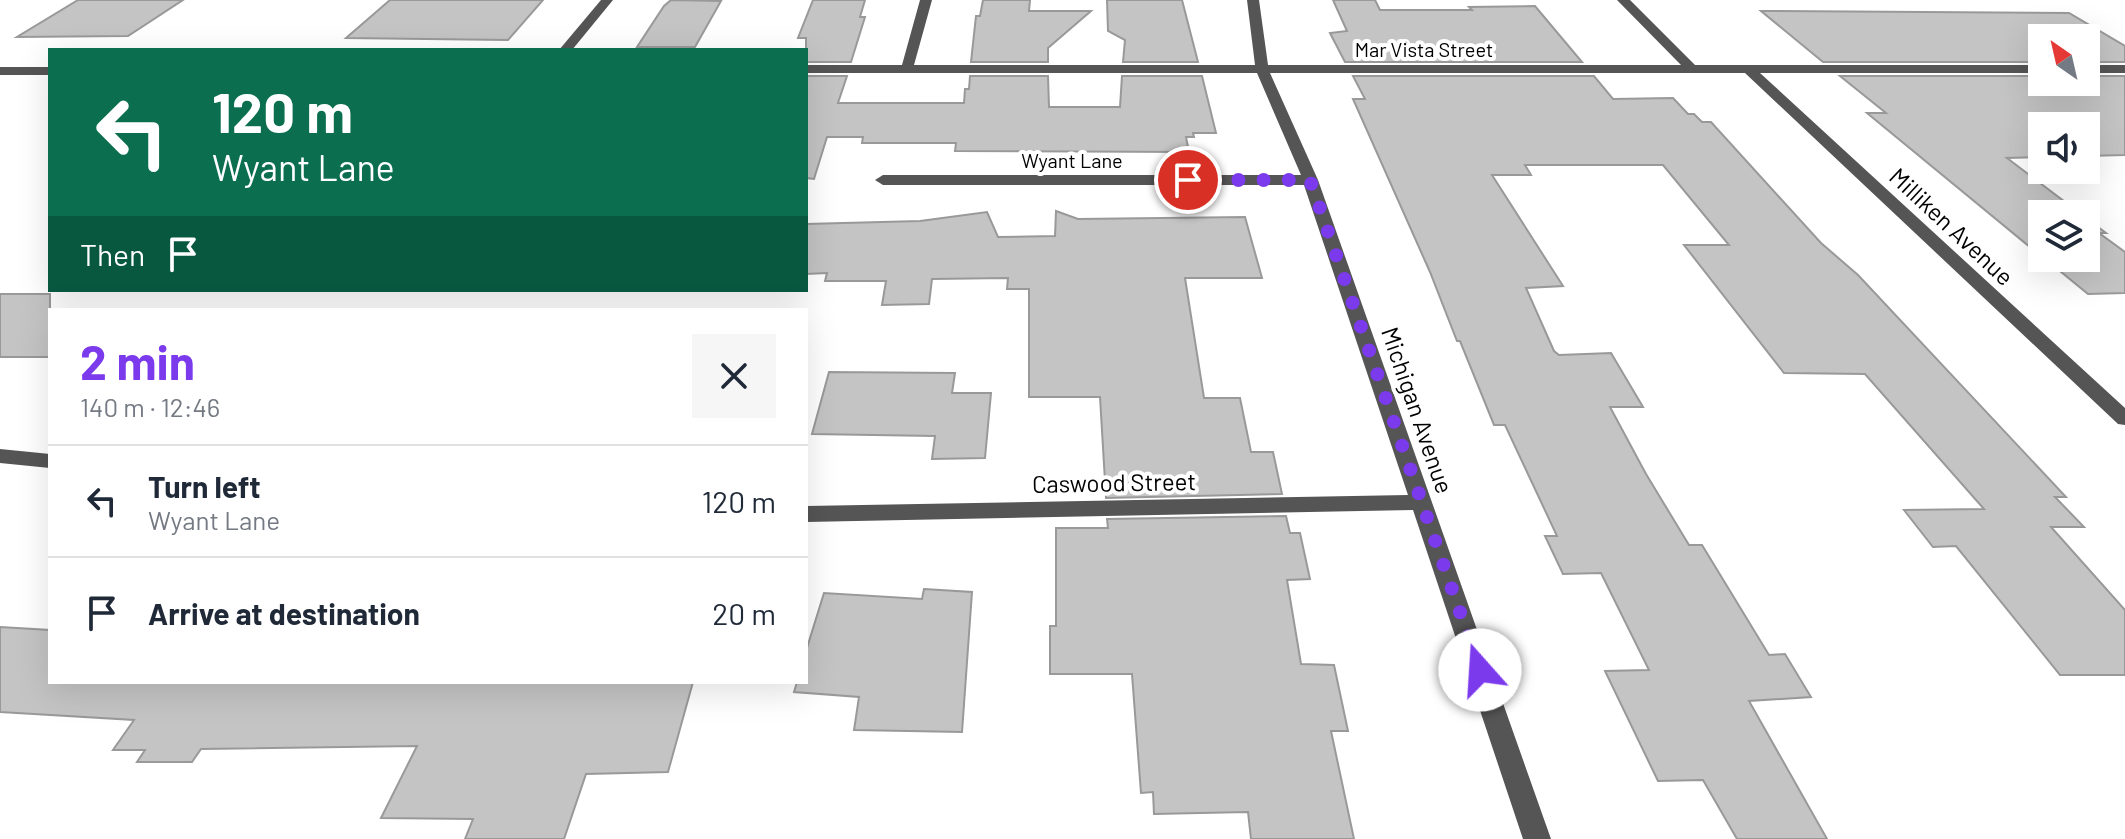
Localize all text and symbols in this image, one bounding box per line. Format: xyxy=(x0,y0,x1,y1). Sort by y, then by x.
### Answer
north arrow xyxy=(2028,24,2100,96)
map controls xyxy=(2028,24,2100,272)
street label: Mar Vista Street xyxy=(1355,37,1493,61)
text: 120 m xyxy=(212,77,353,144)
icon: left xyxy=(80,80,184,184)
button: sound xyxy=(2028,112,2100,184)
text: Wyant Lane xyxy=(212,145,395,188)
pin xyxy=(1154,146,1222,214)
street label: Wyant Lane xyxy=(1021,148,1123,172)
icon: arrive xyxy=(1166,158,1210,202)
street label: Milliken Avenue xyxy=(1884,161,2020,291)
button: layers xyxy=(2028,200,2100,272)
icon: arrive xyxy=(161,232,205,276)
text: Then xyxy=(80,236,145,272)
street label: Michigan Avenue xyxy=(1376,323,1460,497)
text: 2 min xyxy=(80,332,195,390)
button: close xyxy=(692,334,776,418)
text: 140 m · 12:46 xyxy=(80,391,220,422)
street label: Caswood Street xyxy=(1032,466,1196,498)
text: Turn left xyxy=(148,468,261,504)
icon: left xyxy=(80,479,124,523)
text: 120 m xyxy=(702,483,776,519)
text: Wyant Lane xyxy=(148,504,280,535)
icon: arrive xyxy=(80,591,124,635)
text: Arrive at destination xyxy=(148,595,420,631)
text: 20 m xyxy=(712,595,776,631)
position arrow xyxy=(1438,628,1522,712)

